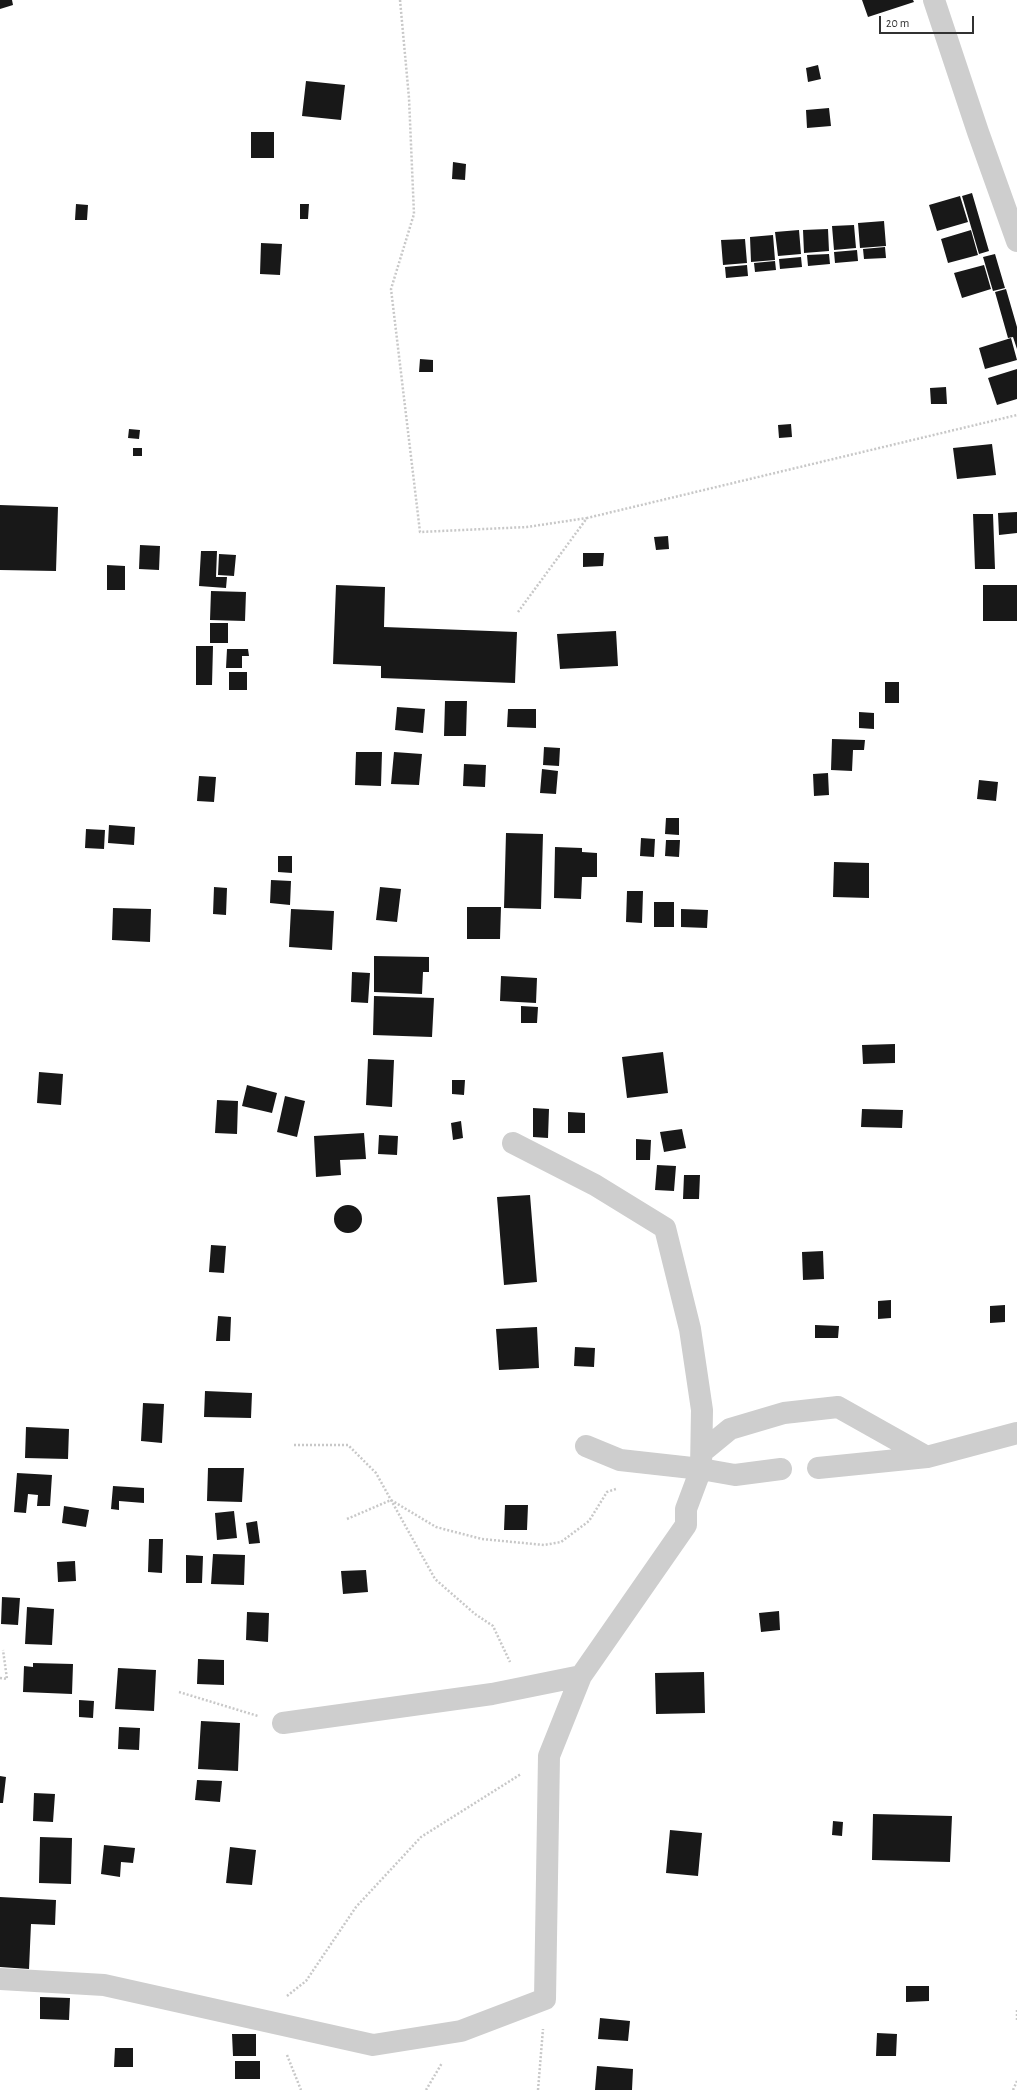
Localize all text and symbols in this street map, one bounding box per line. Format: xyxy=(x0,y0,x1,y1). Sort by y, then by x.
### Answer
scale bar xyxy=(881,8,976,34)
text: 20 m xyxy=(886,17,909,29)

